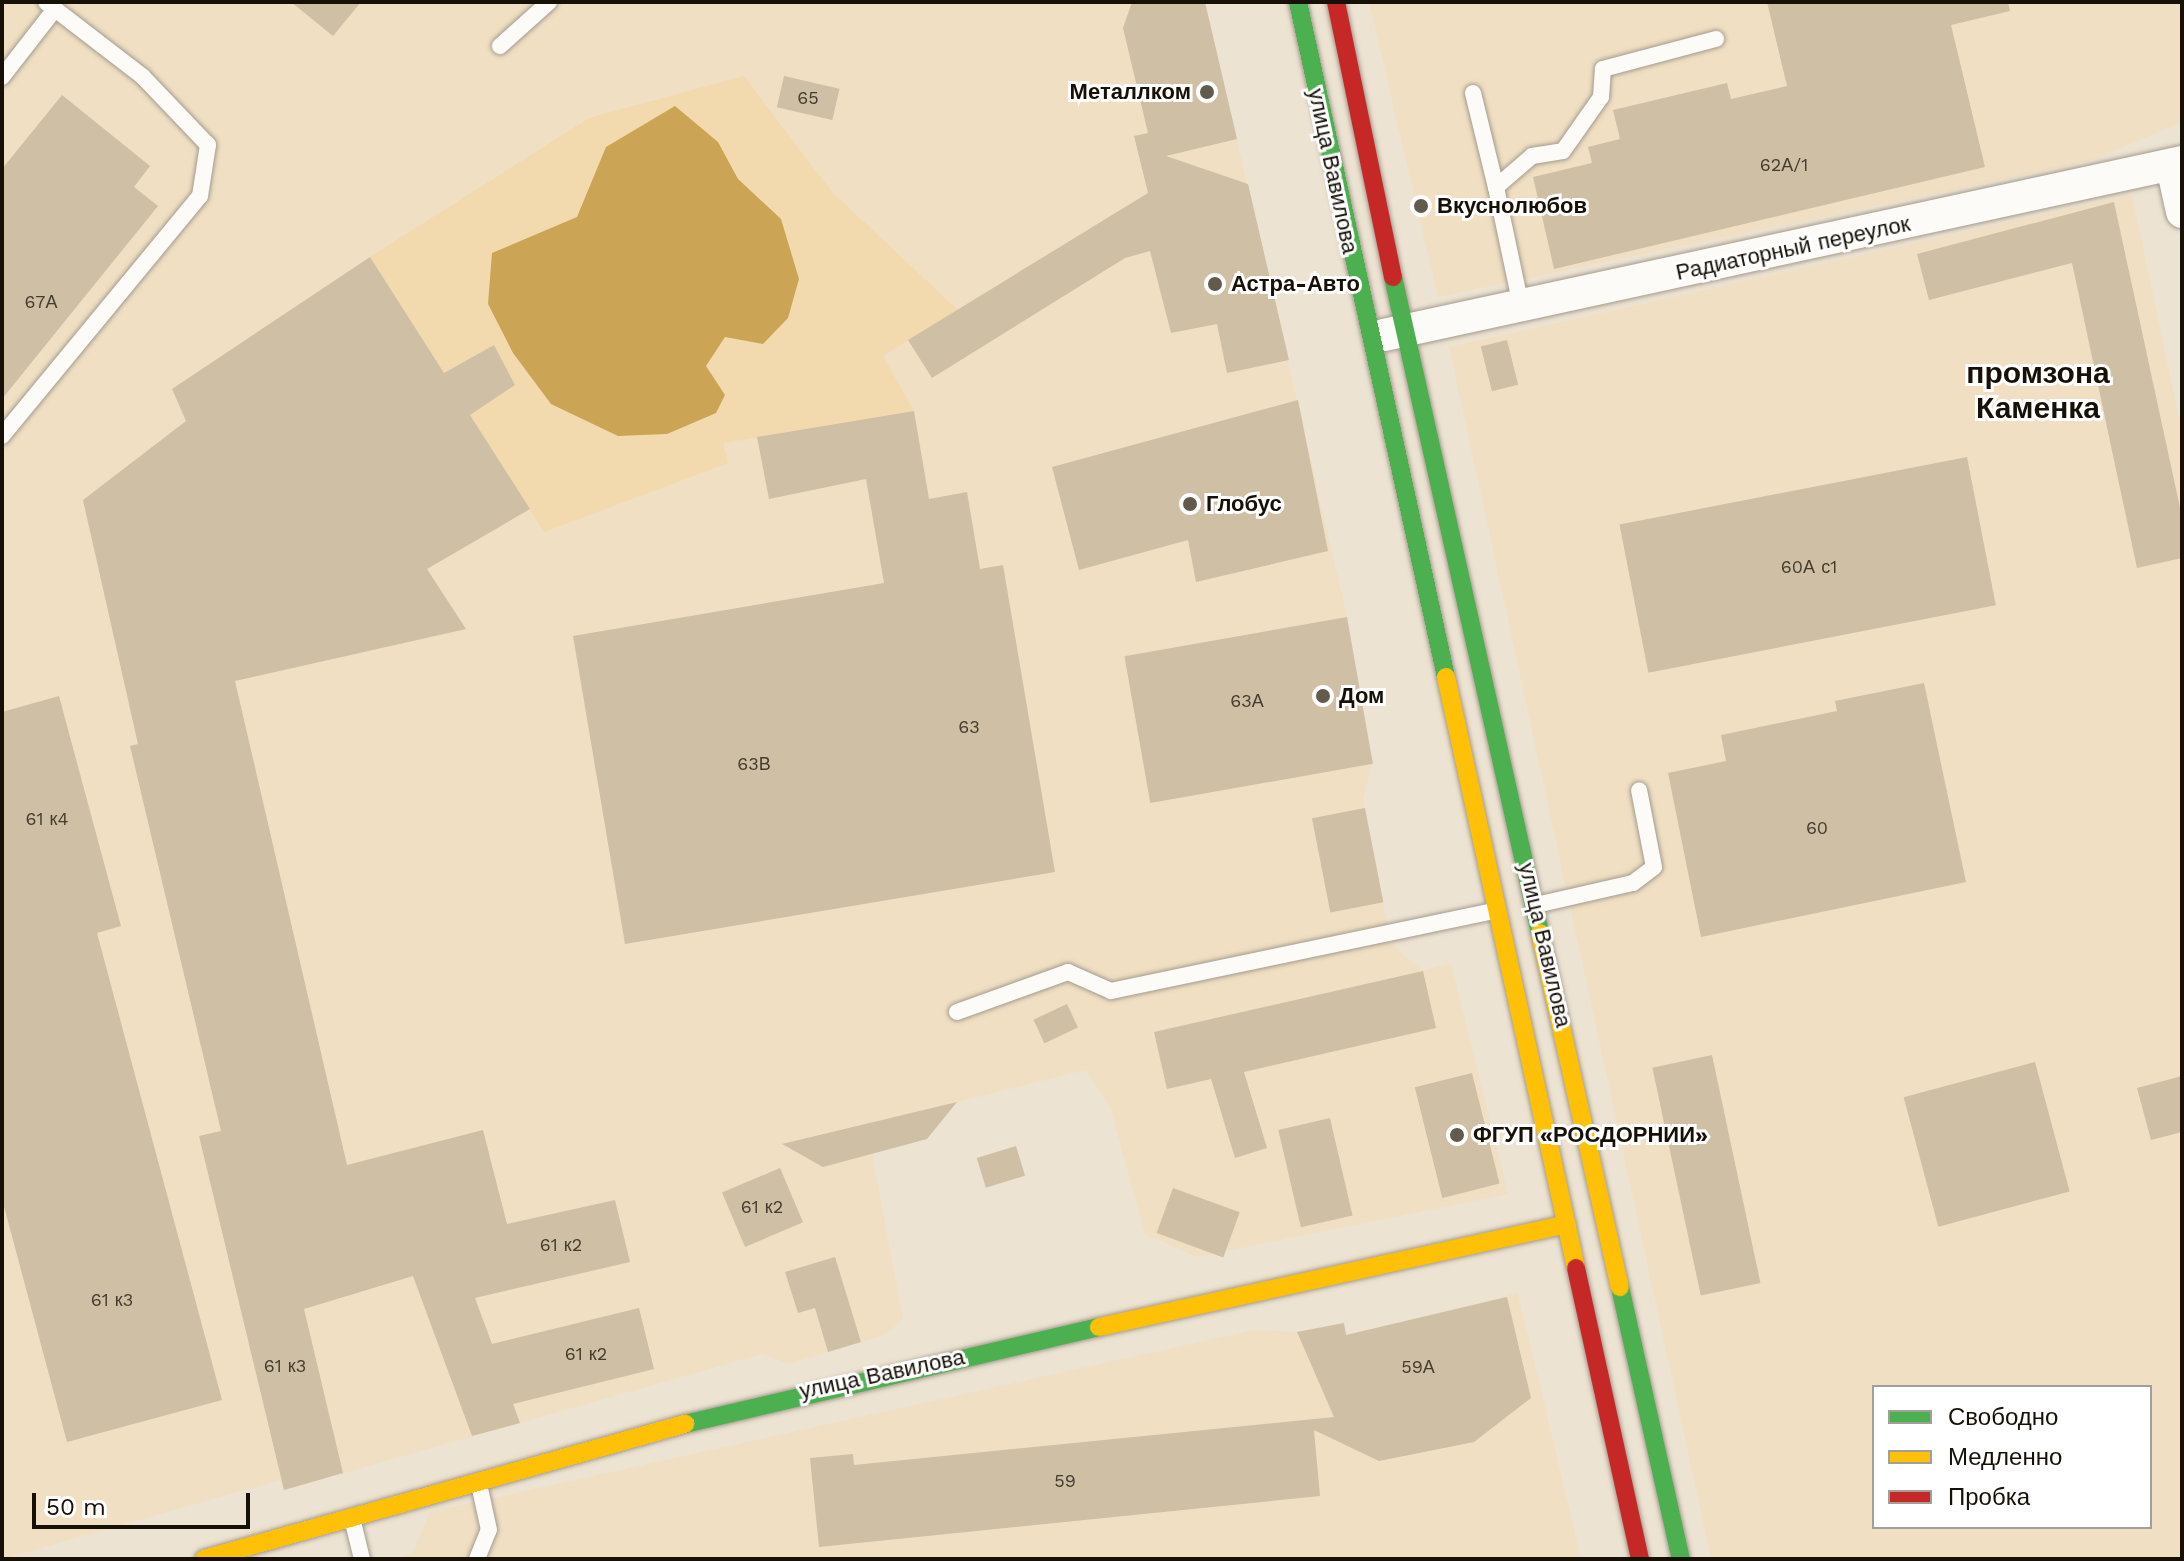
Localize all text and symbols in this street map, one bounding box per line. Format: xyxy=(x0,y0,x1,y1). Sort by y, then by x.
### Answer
place label: Металлком xyxy=(1070,79,1191,105)
marker: Металлком xyxy=(1198,83,1216,101)
street label: улица Вавилова xyxy=(1303,86,1363,256)
house number: 65 xyxy=(797,87,819,109)
house number: 62А/1 xyxy=(1760,154,1808,176)
place label: Вкуснолюбов xyxy=(1437,193,1587,219)
marker: Вкуснолюбов xyxy=(1412,197,1430,215)
street label: Радиаторный переулок xyxy=(1673,210,1913,286)
place label: Астра-Авто xyxy=(1231,271,1360,297)
marker: Астра-Авто xyxy=(1206,275,1224,293)
house number: 67А xyxy=(25,291,57,313)
district label: промзона Каменка xyxy=(1966,355,2110,426)
place label: Глобус xyxy=(1206,491,1282,517)
marker: Глобус xyxy=(1181,495,1199,513)
house number: 60А с1 xyxy=(1781,556,1837,578)
place label: Дом xyxy=(1339,683,1384,709)
marker: Дом xyxy=(1314,687,1332,705)
house number: 63А xyxy=(1230,690,1264,712)
house number: 63 xyxy=(958,716,980,738)
house number: 63В xyxy=(737,753,771,775)
house number: 61 к4 xyxy=(26,808,68,830)
house number: 60 xyxy=(1806,817,1828,839)
street label: улица Вавилова xyxy=(1513,860,1577,1030)
place label: ФГУП «РОСДОРНИИ» xyxy=(1473,1122,1708,1148)
marker: ФГУП «РОСДОРНИИ» xyxy=(1448,1126,1466,1144)
house number: 61 к2 xyxy=(741,1196,783,1218)
house number: 61 к2 xyxy=(540,1234,582,1256)
house number: 61 к3 xyxy=(91,1289,133,1311)
house number: 61 к2 xyxy=(565,1343,607,1365)
street label: улица Вавилова xyxy=(797,1344,967,1404)
house number: 61 к3 xyxy=(264,1355,306,1377)
house number: 59А xyxy=(1401,1356,1435,1378)
legend xyxy=(1872,1385,2152,1529)
text: Свободно xyxy=(1948,1403,2058,1431)
text: Медленно xyxy=(1948,1443,2062,1471)
house number: 59 xyxy=(1054,1470,1076,1492)
scale bar xyxy=(36,1477,254,1527)
text: Пробка xyxy=(1948,1483,2030,1511)
text: 50 m xyxy=(46,1493,106,1521)

